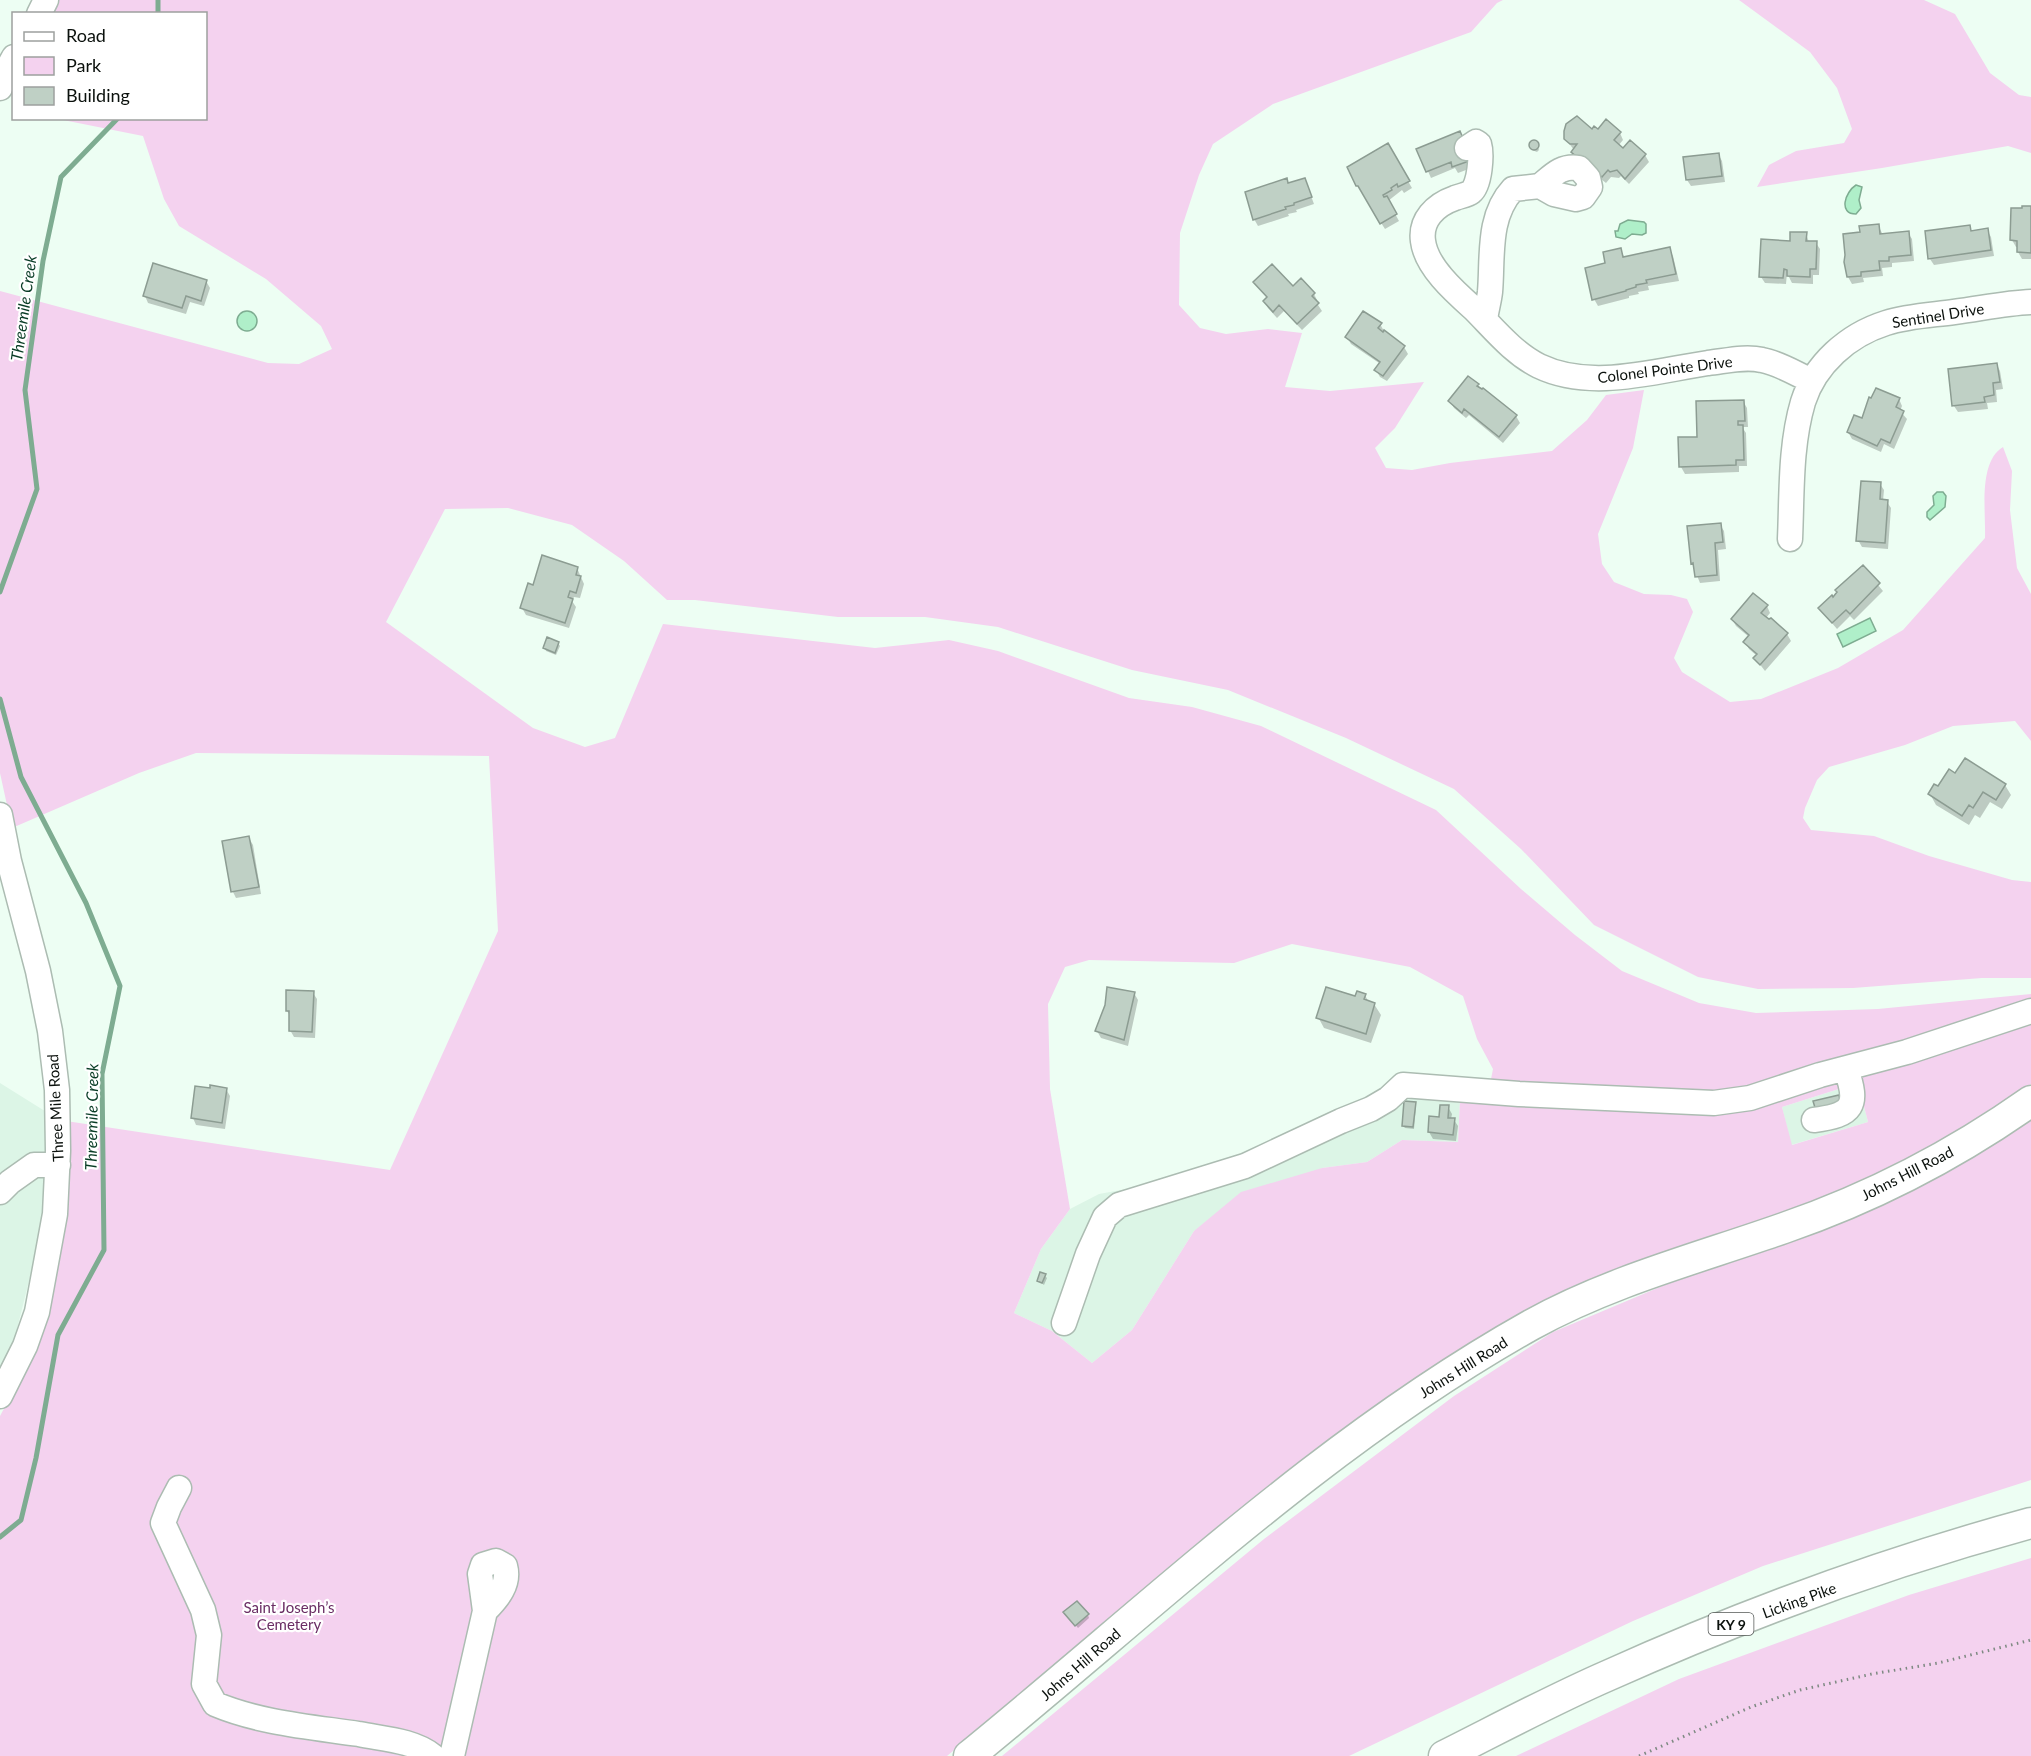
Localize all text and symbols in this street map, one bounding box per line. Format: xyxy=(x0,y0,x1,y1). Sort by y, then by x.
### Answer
legend xyxy=(12,12,207,120)
text: Road xyxy=(66,24,106,46)
text: Park xyxy=(66,54,102,76)
text: Building xyxy=(66,84,130,106)
water label: Threemile Creek xyxy=(6,253,40,362)
street label: Sentinel Drive xyxy=(1891,299,1985,331)
street label: Colonel Pointe Drive xyxy=(1596,352,1734,386)
street label: Three Mile Road xyxy=(43,1054,67,1162)
water label: Threemile Creek xyxy=(81,1063,101,1171)
street label: Johns Hill Road xyxy=(1858,1142,1956,1204)
street label: Johns Hill Road xyxy=(1415,1333,1511,1401)
street label: Licking Pike xyxy=(1760,1578,1839,1622)
park label: Saint Joseph’s Cemetery xyxy=(243,1598,335,1633)
road number: KY 9 xyxy=(1708,1613,1754,1635)
street label: Johns Hill Road xyxy=(1036,1624,1124,1704)

